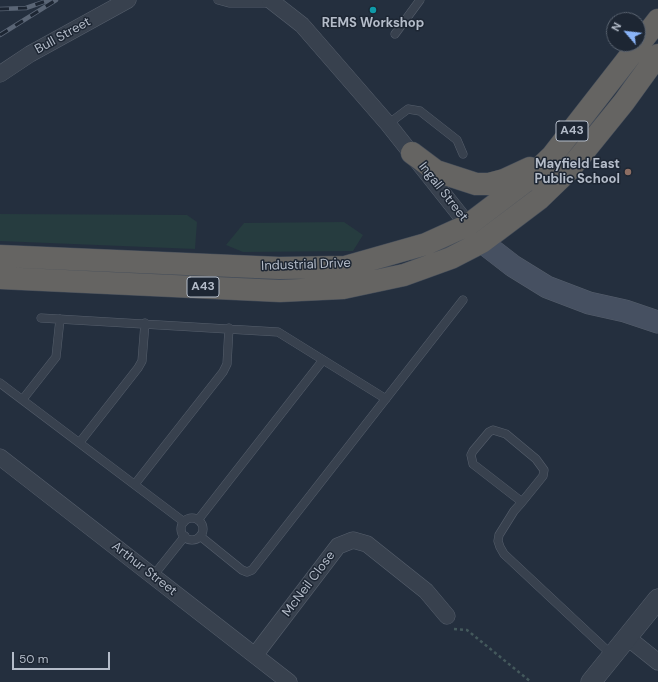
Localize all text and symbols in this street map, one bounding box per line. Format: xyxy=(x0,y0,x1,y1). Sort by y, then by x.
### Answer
marker: REMS Workshop xyxy=(368,5,378,15)
north arrow xyxy=(606,12,646,52)
street label: Bull Street xyxy=(32,14,94,58)
place label: REMS Workshop xyxy=(322,16,424,32)
text: N xyxy=(608,20,624,34)
road number: A43 xyxy=(556,121,588,141)
place label: Mayfield East Public School xyxy=(534,157,620,188)
street label: Ingall Street xyxy=(415,159,471,225)
marker: Mayfield East Public School xyxy=(623,167,633,177)
street label: Industrial Drive xyxy=(261,256,351,274)
road number: A43 xyxy=(187,277,219,297)
street label: Arthur Street xyxy=(108,539,180,599)
street label: McNeil Close xyxy=(279,548,339,620)
scale bar xyxy=(14,644,112,670)
text: 50 m xyxy=(19,651,48,667)

